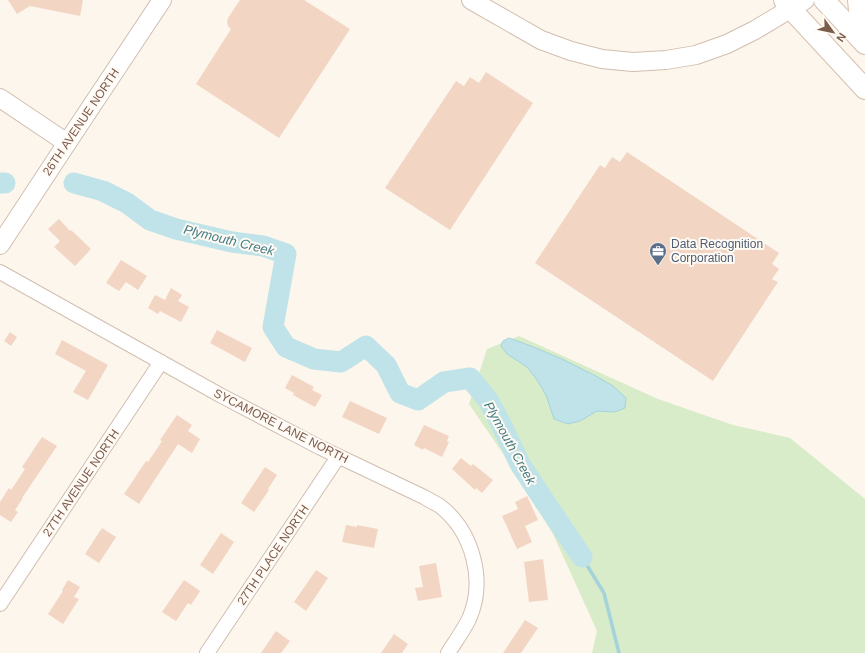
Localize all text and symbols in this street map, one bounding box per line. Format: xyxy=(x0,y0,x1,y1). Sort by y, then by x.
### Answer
north arrow xyxy=(813,12,853,52)
text: N xyxy=(834,31,849,44)
street label: 26TH AVENUE NORTH xyxy=(40,66,122,178)
water label: Plymouth Creek xyxy=(182,222,277,259)
place label: Data Recognition Corporation xyxy=(671,237,763,265)
office icon: Data Recognition Corporation xyxy=(648,241,668,266)
street label: SYCAMORE LANE NORTH xyxy=(211,386,351,466)
water label: Plymouth Creek xyxy=(481,399,540,488)
street label: 27TH AVENUE NORTH xyxy=(40,427,122,539)
street label: 27TH PLACE NORTH xyxy=(234,502,312,608)

